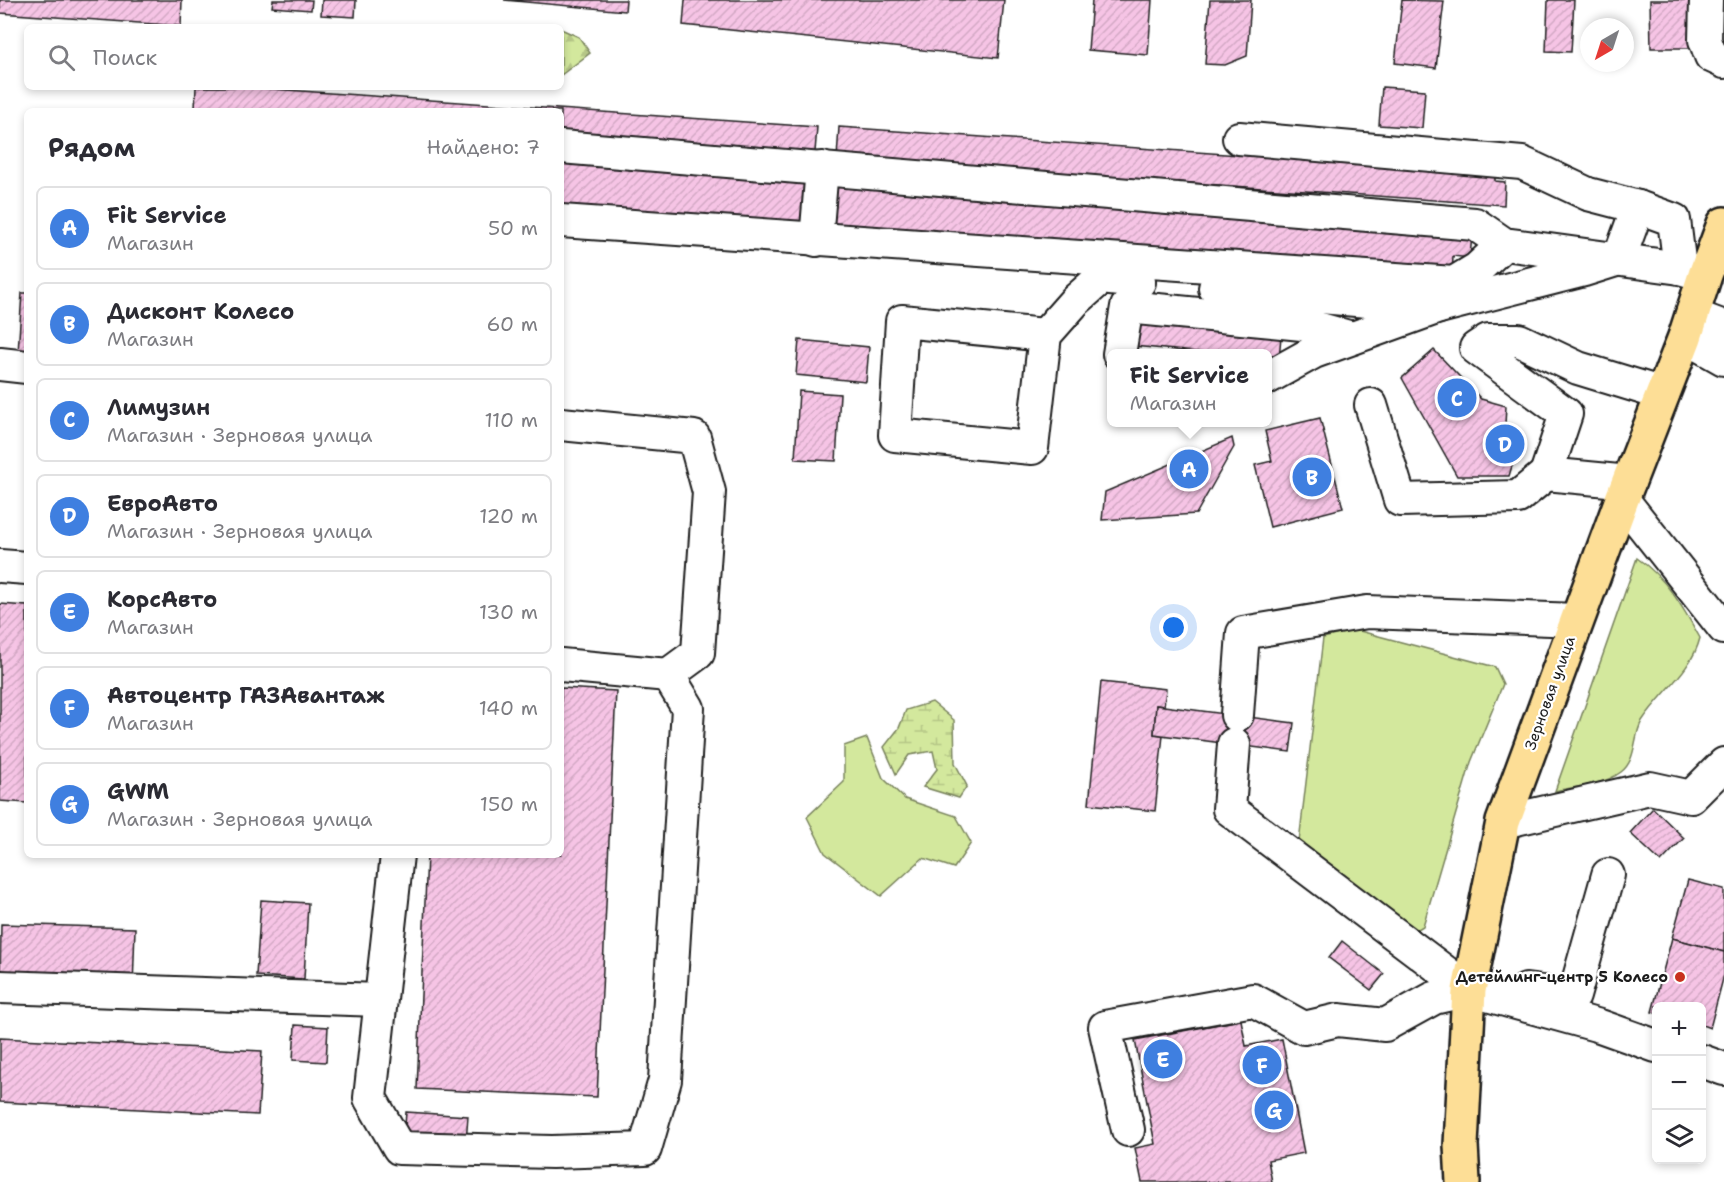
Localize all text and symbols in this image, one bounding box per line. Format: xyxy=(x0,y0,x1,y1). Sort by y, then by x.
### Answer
north arrow xyxy=(1580,18,1634,72)
search box xyxy=(24,24,564,90)
icon: search xyxy=(45,41,78,74)
text: Поиск xyxy=(93,43,157,72)
text: Рядом xyxy=(48,130,135,165)
text: Найдено: 7 xyxy=(427,134,540,160)
text: Fit Service xyxy=(107,201,227,230)
text: A xyxy=(62,215,77,241)
text: 50 m xyxy=(488,215,538,241)
text: Магазин xyxy=(107,230,194,256)
text: Дисконт Колесо xyxy=(107,297,294,326)
text: B xyxy=(63,311,76,337)
text: 60 m xyxy=(486,311,538,337)
text: Магазин xyxy=(107,326,194,352)
popup xyxy=(1107,349,1272,427)
text: Fit Service xyxy=(1130,361,1249,390)
pin: C xyxy=(1438,376,1476,420)
text: Магазин xyxy=(1130,390,1217,416)
text: Лимузин xyxy=(107,393,210,422)
text: C xyxy=(63,407,76,433)
text: 110 m xyxy=(484,407,538,433)
text: Магазин · Зерновая улица xyxy=(107,422,373,448)
pin: D xyxy=(1486,422,1524,466)
pin: A xyxy=(1170,446,1208,492)
pin: B xyxy=(1292,454,1332,500)
text: ЕвроАвто xyxy=(107,489,218,518)
text: D xyxy=(62,503,77,529)
text: 120 m xyxy=(479,503,538,529)
text: Магазин · Зерновая улица xyxy=(107,518,373,544)
text: КорсАвто xyxy=(107,585,217,614)
text: E xyxy=(63,599,76,625)
text: 130 m xyxy=(479,599,538,625)
your location xyxy=(1159,613,1188,642)
text: Магазин xyxy=(107,614,194,640)
street label: Зерновая улица xyxy=(1520,633,1580,753)
text: Автоцентр ГАЗАвантаж xyxy=(107,681,385,710)
text: F xyxy=(64,695,75,721)
text: 140 m xyxy=(479,695,538,721)
text: Магазин xyxy=(107,710,194,736)
text: GWM xyxy=(107,777,169,806)
text: G xyxy=(61,791,78,817)
text: 150 m xyxy=(480,791,538,817)
text: Магазин · Зерновая улица xyxy=(107,806,373,832)
place label: Детейлинг-центр 5 Колесо xyxy=(1456,967,1668,987)
marker: Детейлинг-центр 5 Колесо xyxy=(1673,970,1687,984)
map controls xyxy=(1652,1002,1706,1164)
button: + xyxy=(1652,1002,1706,1056)
pin: E xyxy=(1144,1036,1182,1082)
pin: F xyxy=(1242,1042,1282,1088)
button: − xyxy=(1652,1056,1706,1110)
pin: G xyxy=(1254,1088,1294,1132)
button: layers xyxy=(1652,1110,1706,1164)

